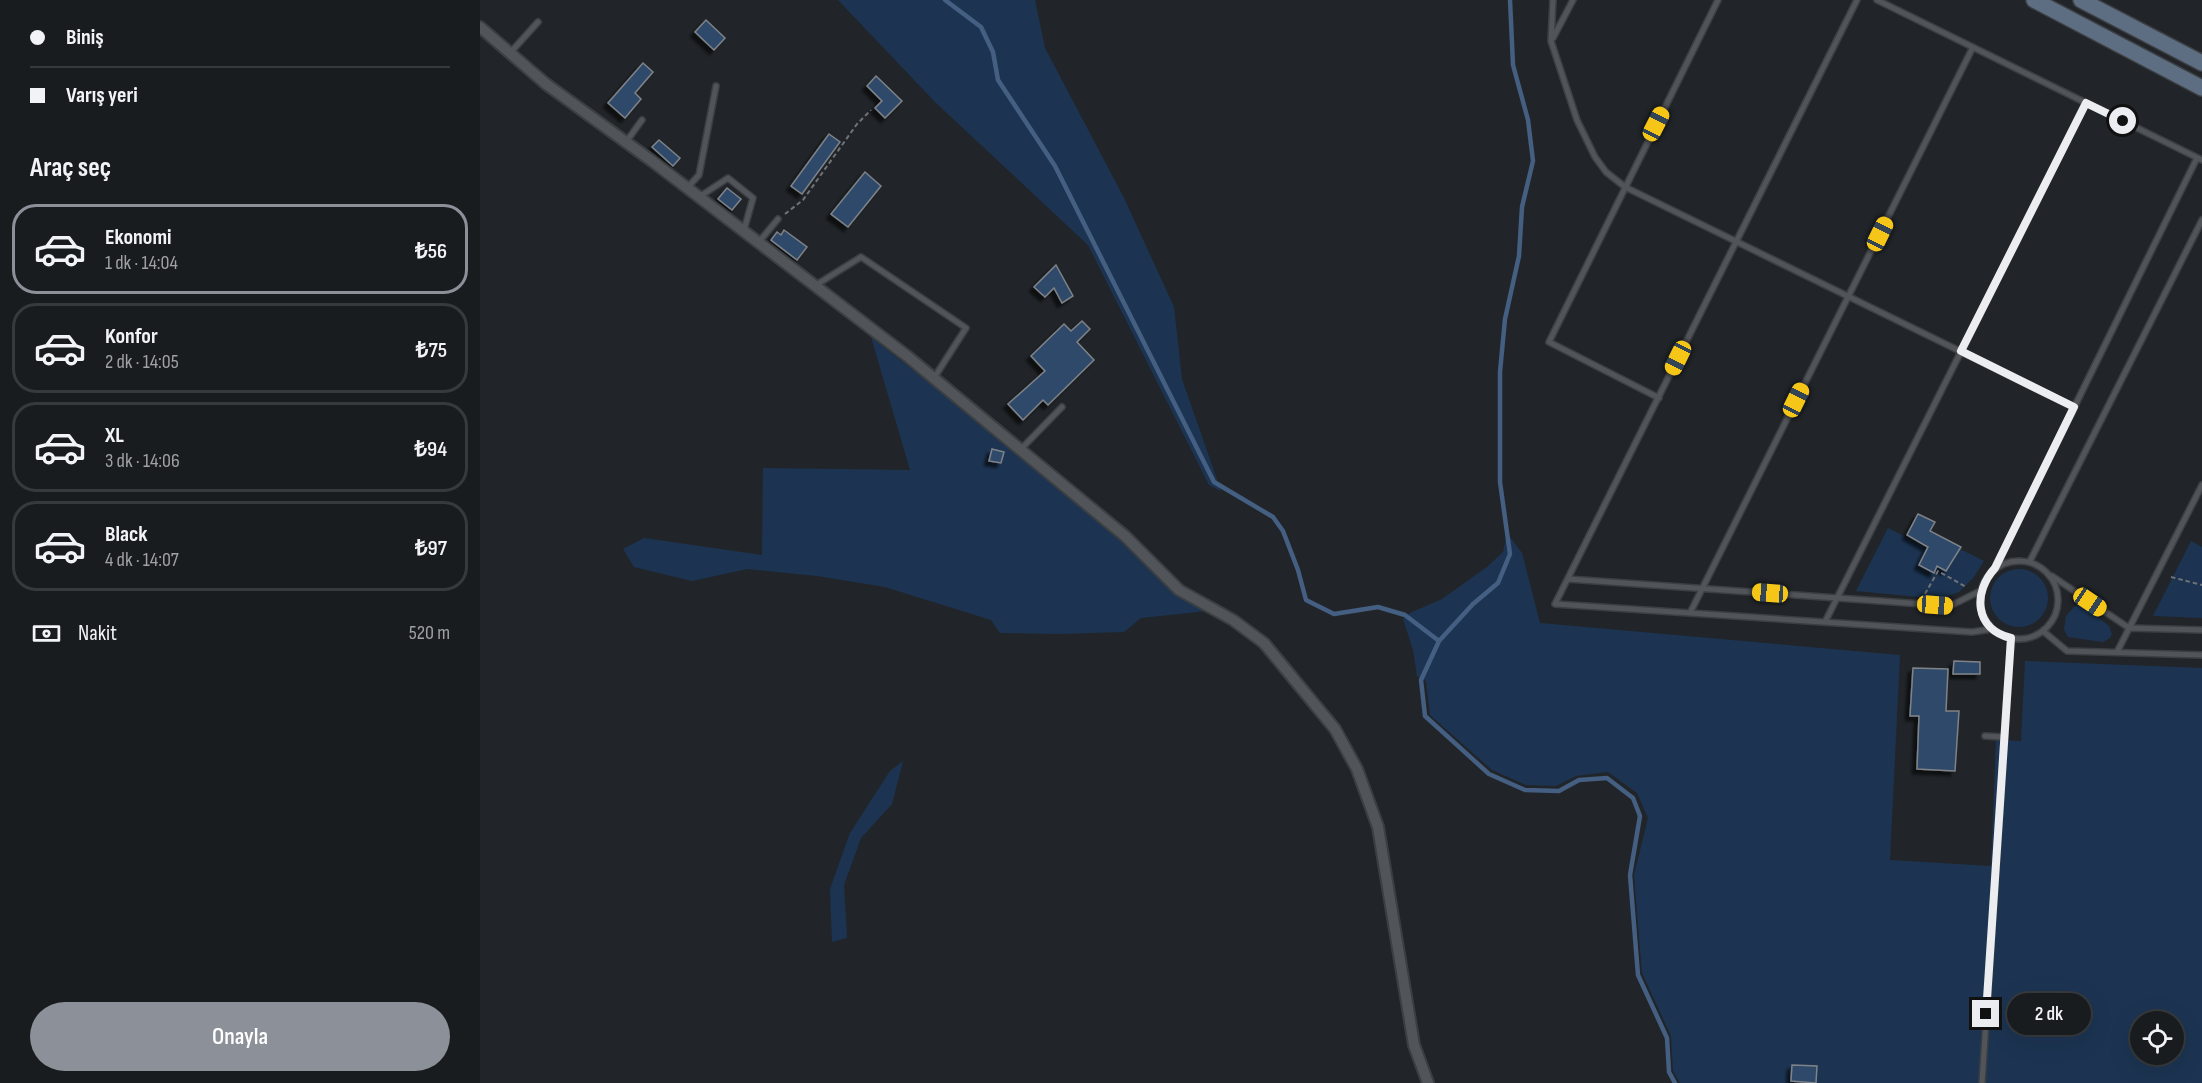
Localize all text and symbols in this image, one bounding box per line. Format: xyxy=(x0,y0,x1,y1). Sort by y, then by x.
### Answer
text: Biniş xyxy=(66,24,104,51)
text: Varış yeri xyxy=(66,82,138,109)
car xyxy=(1640,104,1672,144)
route start xyxy=(2109,107,2136,134)
text: Araç seç xyxy=(30,152,111,184)
car xyxy=(1864,214,1896,254)
icon: car xyxy=(33,222,87,276)
text: Ekonomi xyxy=(105,224,171,251)
text: ₺56 xyxy=(415,238,447,265)
text: 1 dk · 14:04 xyxy=(105,251,178,275)
icon: car xyxy=(33,321,87,375)
text: Konfor xyxy=(105,323,158,350)
text: ₺75 xyxy=(416,337,447,364)
car xyxy=(1662,338,1694,378)
text: 2 dk · 14:05 xyxy=(105,350,179,374)
car xyxy=(1780,380,1812,420)
icon: car xyxy=(33,420,87,474)
text: XL xyxy=(105,422,124,449)
text: ₺94 xyxy=(414,436,447,463)
text: 3 dk · 14:06 xyxy=(105,449,180,473)
icon: car xyxy=(33,519,87,573)
text: Black xyxy=(105,521,147,548)
text: ₺97 xyxy=(415,535,447,562)
text: 4 dk · 14:07 xyxy=(105,548,179,572)
car xyxy=(1751,583,1789,603)
car xyxy=(2070,584,2110,620)
car xyxy=(1916,595,1954,615)
icon: cash xyxy=(30,617,63,650)
text: Nakit xyxy=(78,620,117,647)
text: 520 m xyxy=(409,621,450,645)
callout: 2 dk xyxy=(2007,993,2091,1035)
route end xyxy=(1972,1000,1999,1027)
button: Onayla xyxy=(30,1002,450,1071)
text: 2 dk xyxy=(2035,1002,2063,1026)
map controls xyxy=(2130,1011,2184,1065)
button: locate xyxy=(2130,1011,2184,1065)

